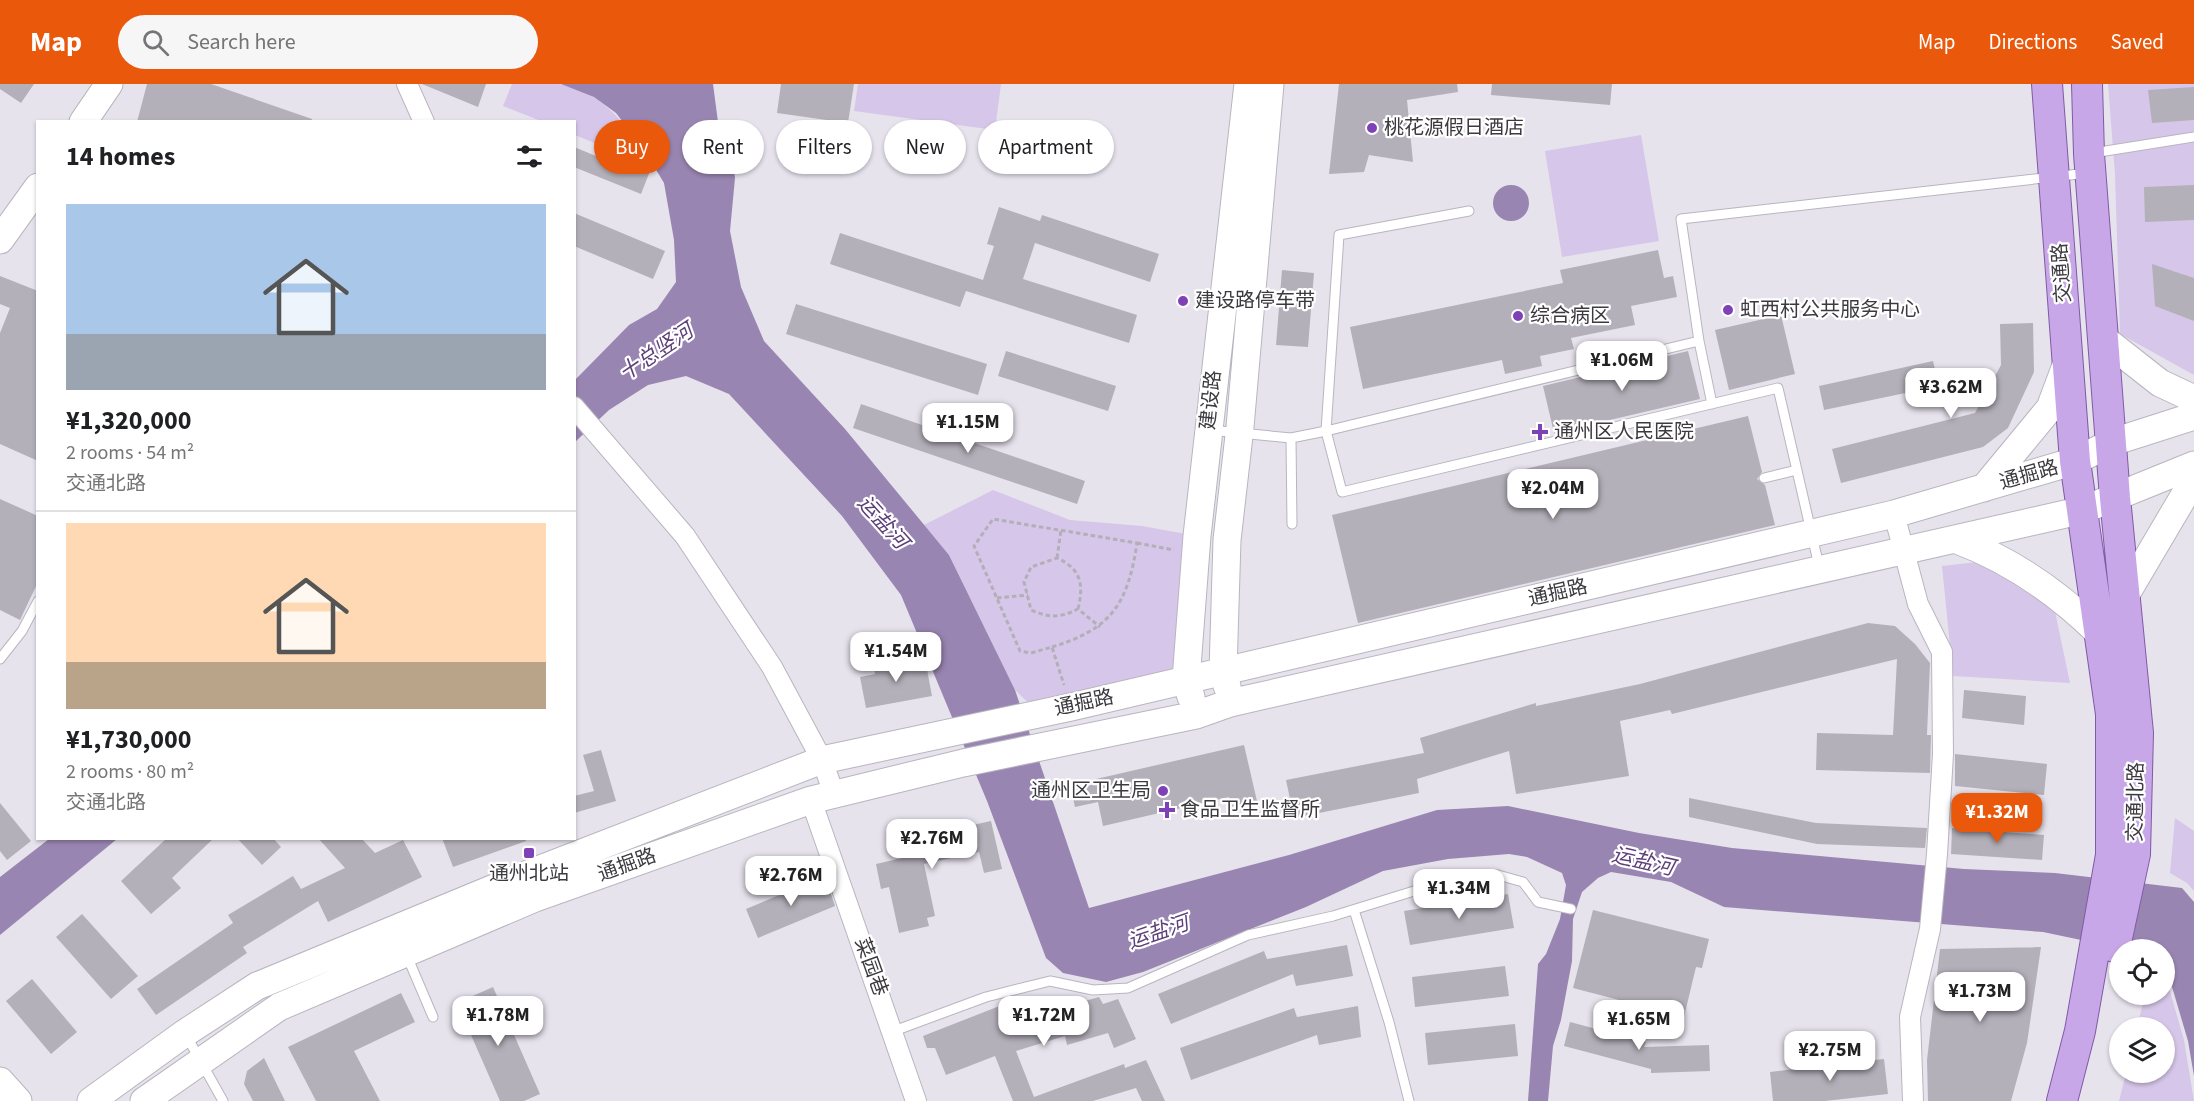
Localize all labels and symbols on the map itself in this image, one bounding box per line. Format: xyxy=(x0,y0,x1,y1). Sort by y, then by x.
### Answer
place label: 桃花源假日酒店 xyxy=(1384,114,1524,142)
marker: 桃花源假日酒店 xyxy=(1365,121,1379,135)
street label: 交通路 xyxy=(2046,242,2078,304)
place label: 建设路停车带 xyxy=(1195,287,1315,315)
marker: 建设路停车带 xyxy=(1176,294,1190,308)
place label: 虹西村公共服务中心 xyxy=(1740,296,1920,324)
place label: 综合病区 xyxy=(1530,302,1610,330)
marker: 虹西村公共服务中心 xyxy=(1721,303,1735,317)
marker: 综合病区 xyxy=(1511,309,1525,323)
water label: 十总竖河 xyxy=(613,314,703,388)
pin: ¥1.06M xyxy=(1573,341,1671,392)
pin: ¥3.62M xyxy=(1902,368,2000,419)
street label: 建设路 xyxy=(1194,369,1228,431)
pin: ¥1.15M xyxy=(919,403,1017,454)
place label: 通州区人民医院 xyxy=(1554,418,1694,446)
marker: 通州区人民医院 xyxy=(1531,423,1549,441)
street label: 通掘路 xyxy=(1996,453,2062,497)
pin: ¥2.04M xyxy=(1504,469,1602,520)
water label: 运盐河 xyxy=(851,489,918,558)
street label: 通掘路 xyxy=(1526,573,1590,613)
pin: ¥1.54M xyxy=(847,632,945,683)
street label: 通掘路 xyxy=(1052,683,1116,723)
street label: 交通北路 xyxy=(2121,762,2151,842)
place label: 通州区卫生局 xyxy=(1031,777,1151,805)
marker: 通州区卫生局 xyxy=(1156,784,1170,798)
pin: ¥1.32M xyxy=(1948,793,2046,844)
place label: 食品卫生监督所 xyxy=(1180,796,1320,824)
marker: 食品卫生监督所 xyxy=(1158,801,1176,819)
pin: ¥2.76M xyxy=(883,819,981,870)
water label: 运盐河 xyxy=(1609,839,1681,884)
street label: 通掘路 xyxy=(594,842,660,888)
marker: 通州北站 xyxy=(522,846,536,860)
pin: ¥2.76M xyxy=(742,856,840,907)
place label: 通州北站 xyxy=(489,860,569,888)
pin: ¥1.34M xyxy=(1410,869,1508,920)
water label: 运盐河 xyxy=(1123,906,1196,956)
street label: 菜园巷 xyxy=(848,934,894,1000)
pin: ¥1.73M xyxy=(1931,972,2029,1023)
pin: ¥1.78M xyxy=(449,996,547,1047)
pin: ¥1.72M xyxy=(995,996,1093,1047)
pin: ¥1.65M xyxy=(1590,1000,1688,1051)
pin: ¥2.75M xyxy=(1781,1031,1879,1082)

